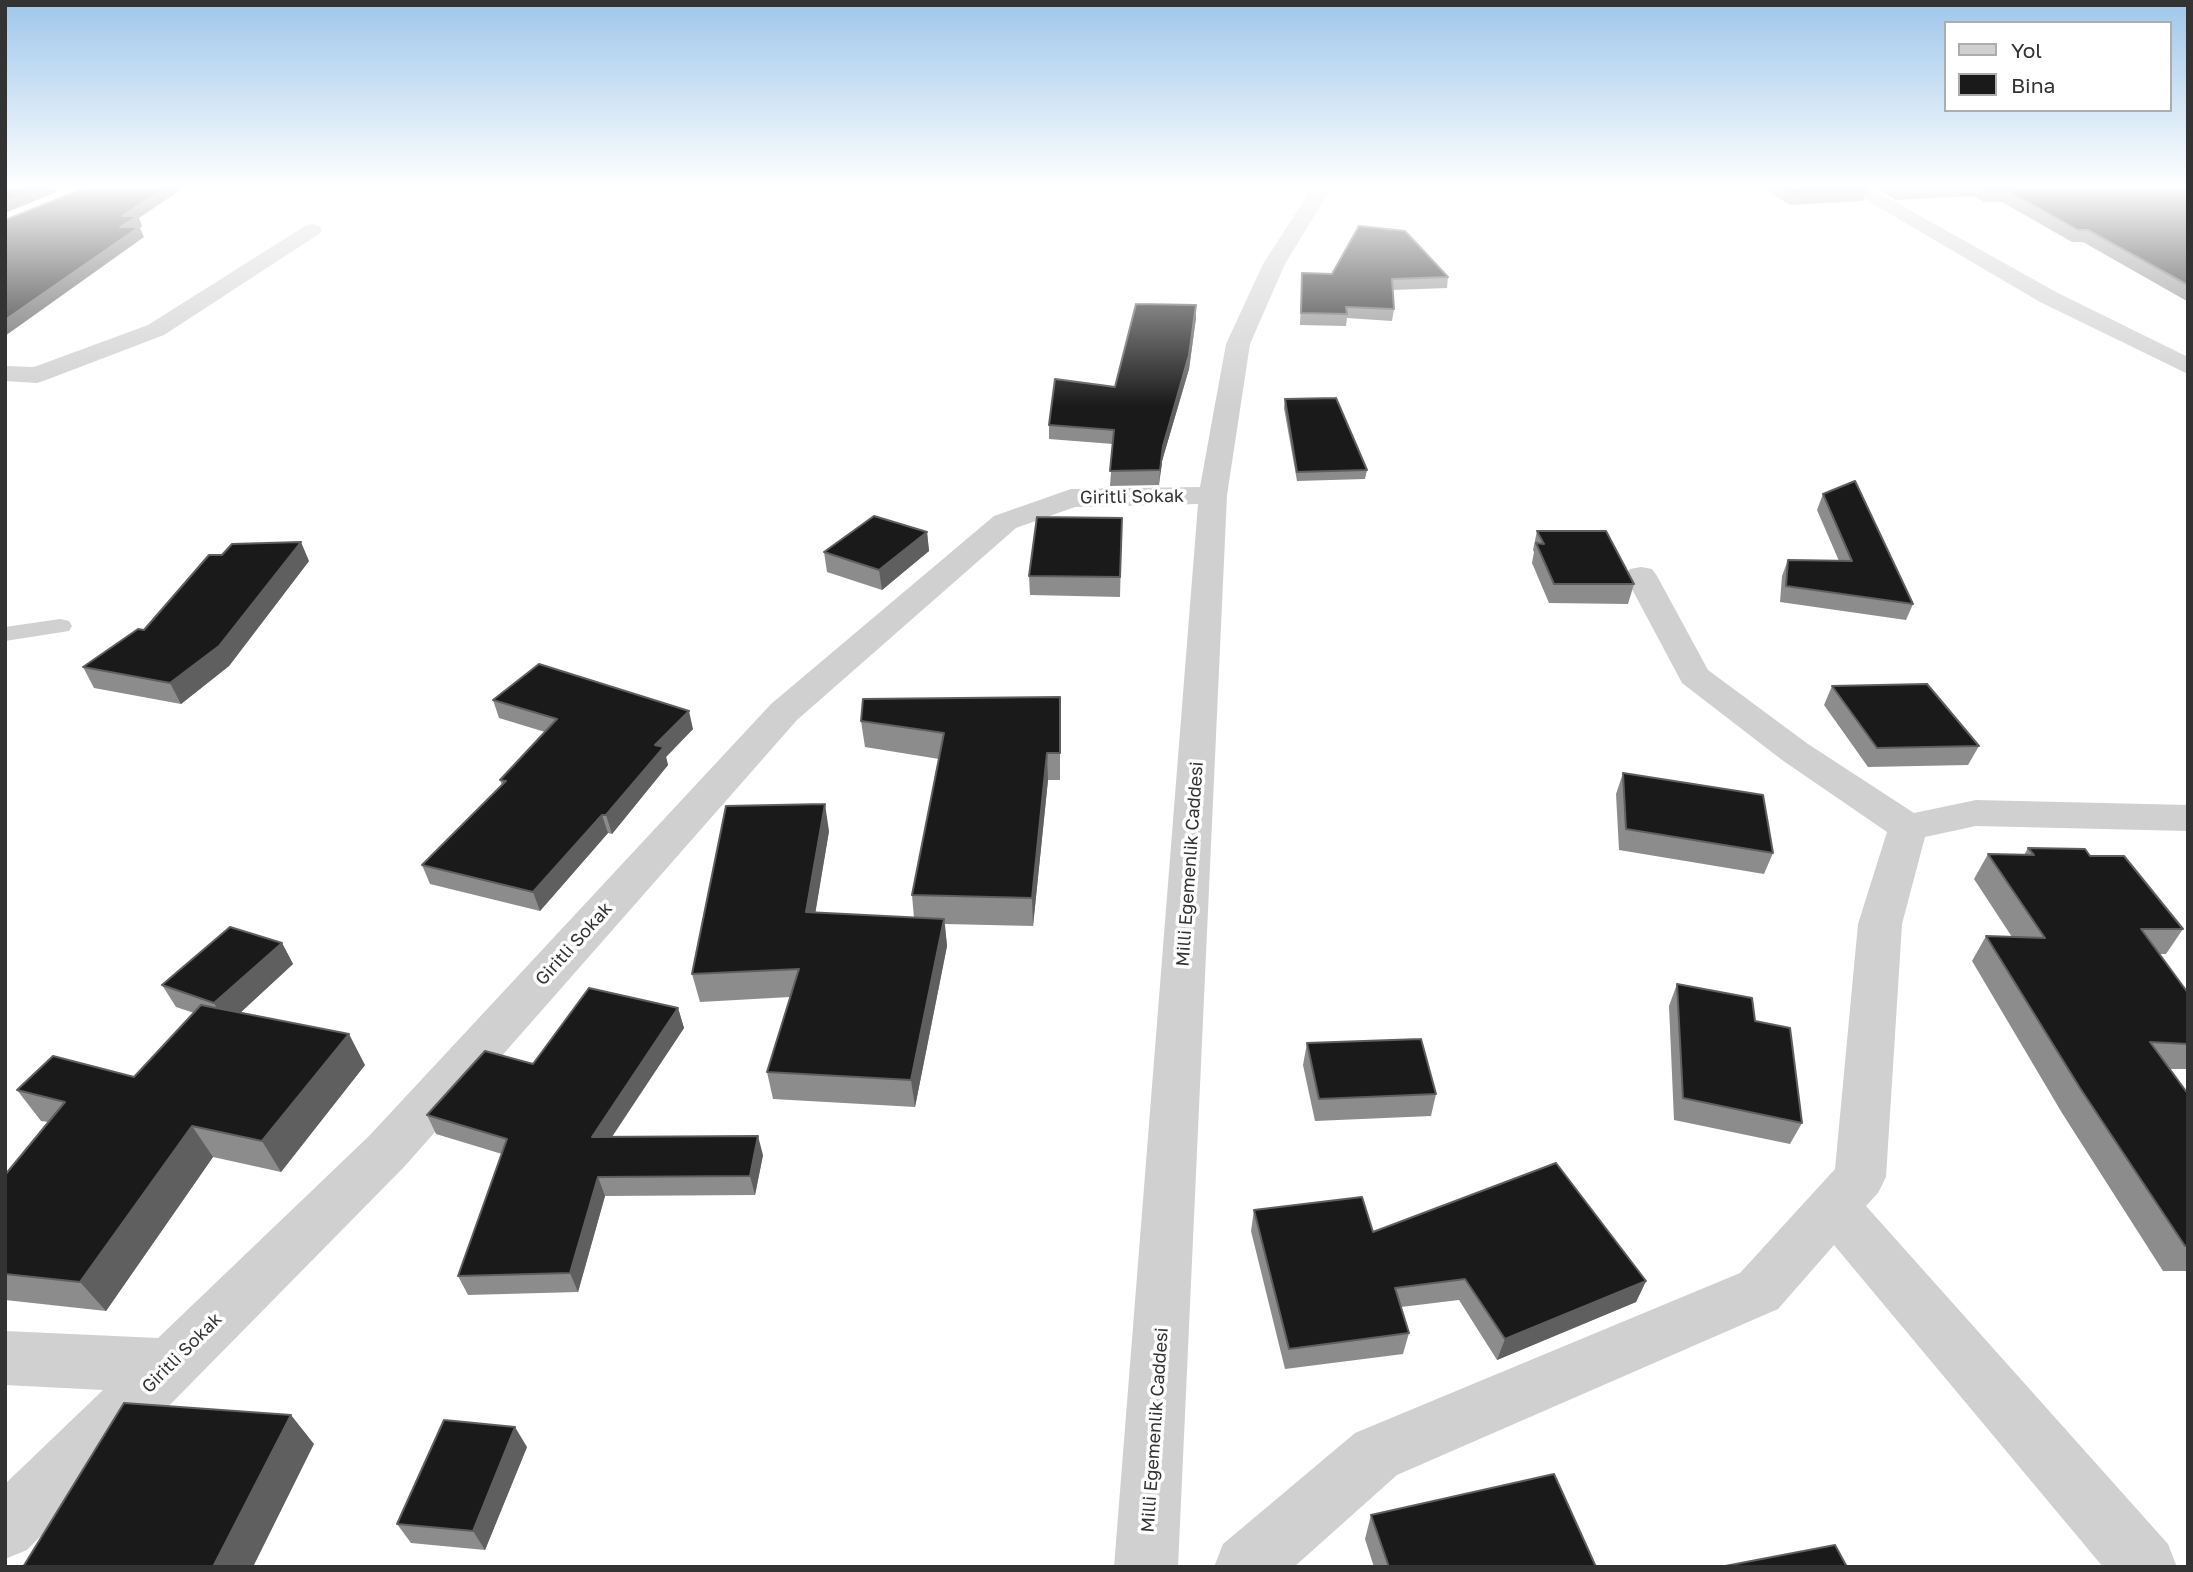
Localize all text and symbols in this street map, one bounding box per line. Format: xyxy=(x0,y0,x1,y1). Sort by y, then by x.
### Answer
legend xyxy=(1944,21,2172,112)
text: Yol xyxy=(2011,37,2042,63)
text: Bina xyxy=(2011,72,2055,98)
street label: Giritli Sokak xyxy=(1080,485,1184,509)
street label: Milli Egemenlik Caddesi xyxy=(1172,761,1208,967)
street label: Giritli Sokak xyxy=(531,898,617,990)
street label: Giritli Sokak xyxy=(137,1308,227,1398)
street label: Milli Egemenlik Caddesi xyxy=(1137,1327,1173,1533)

